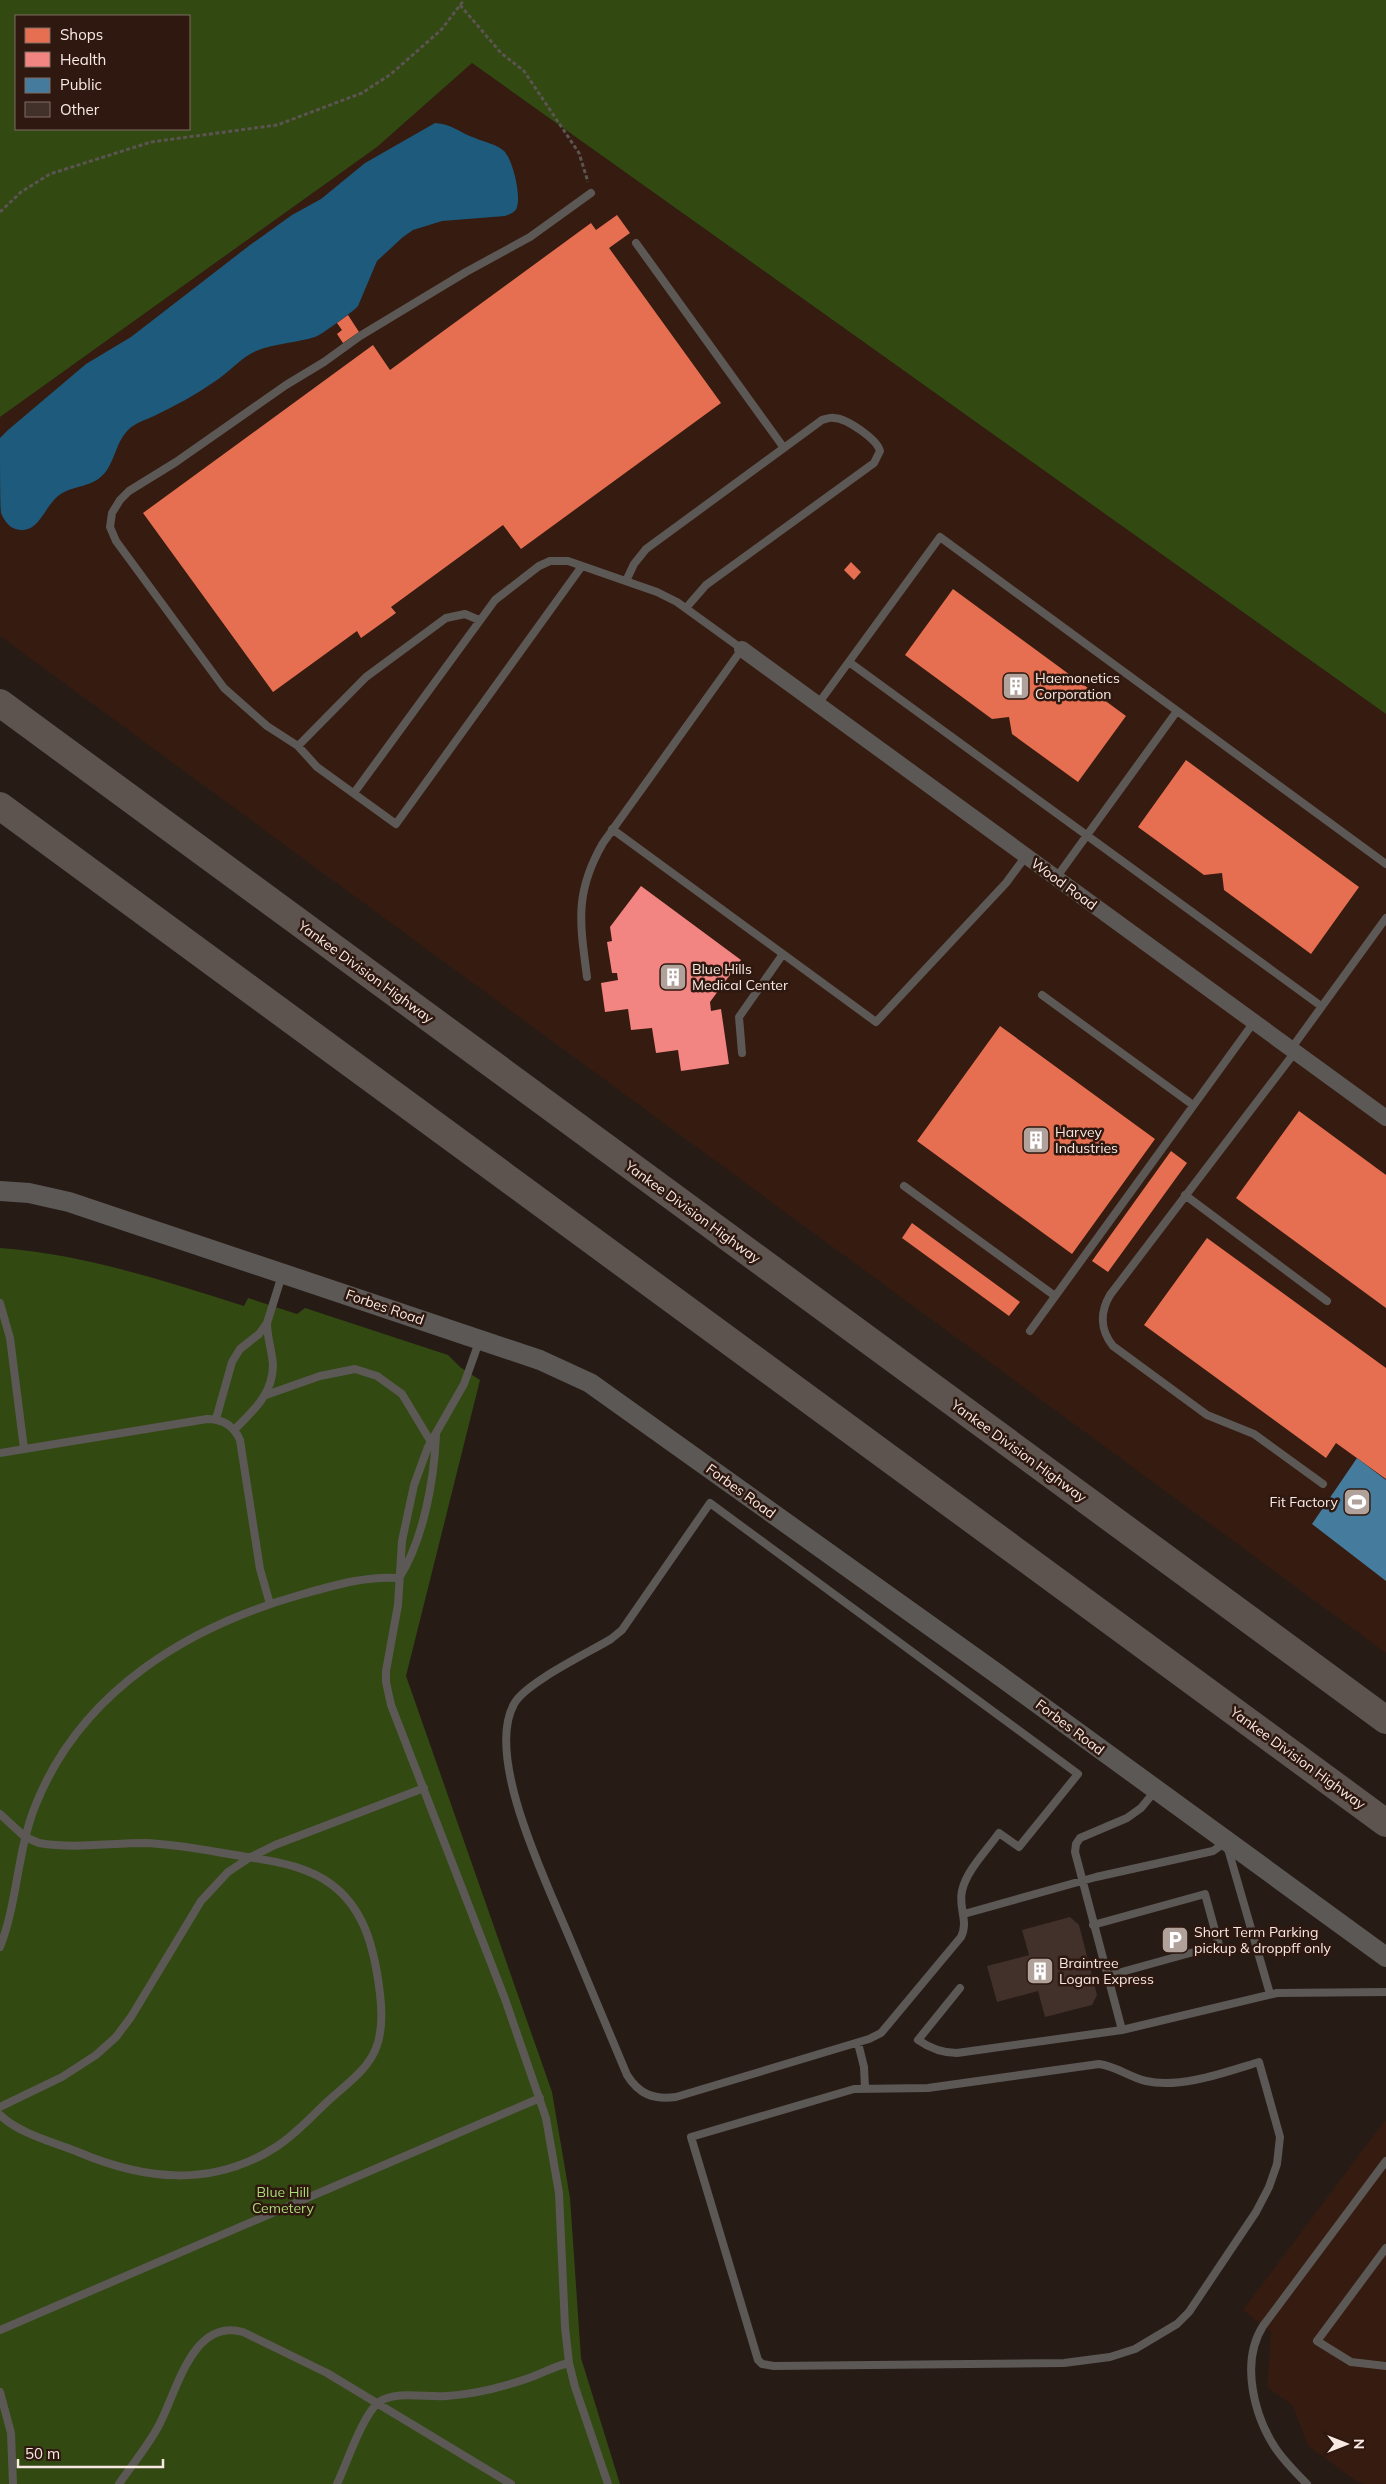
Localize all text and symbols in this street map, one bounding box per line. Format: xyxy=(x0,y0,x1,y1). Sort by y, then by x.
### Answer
legend xyxy=(15,15,190,130)
text: Shops xyxy=(60,25,103,44)
text: Health xyxy=(60,50,106,69)
text: Public xyxy=(60,75,102,94)
text: Other xyxy=(60,100,100,119)
place label: Haemonetics Corporation xyxy=(1035,669,1120,703)
building icon: Haemonetics Corporation xyxy=(1001,671,1031,701)
street label: Wood Road xyxy=(1028,854,1100,914)
street label: Yankee Division Highway xyxy=(294,916,438,1028)
place label: Blue Hills Medical Center xyxy=(692,960,789,994)
building icon: Blue Hills Medical Center xyxy=(658,962,688,992)
place label: Harvey Industries xyxy=(1055,1123,1118,1157)
building icon: Harvey Industries xyxy=(1021,1125,1051,1155)
street label: Yankee Division Highway xyxy=(621,1156,765,1268)
street label: Forbes Road xyxy=(343,1285,427,1329)
street label: Yankee Division Highway xyxy=(947,1395,1091,1507)
street label: Forbes Road xyxy=(703,1460,779,1522)
sports icon: Fit Factory xyxy=(1342,1487,1372,1517)
place label: Fit Factory xyxy=(1270,1493,1339,1511)
street label: Forbes Road xyxy=(1032,1695,1108,1759)
street label: Yankee Division Highway xyxy=(1226,1702,1370,1814)
place label: Short Term Parking pickup & droppff only xyxy=(1194,1923,1332,1957)
parking icon: Short Term Parking pickup & droppff only xyxy=(1160,1925,1190,1955)
place label: Braintree Logan Express xyxy=(1059,1954,1154,1988)
building icon: Braintree Logan Express xyxy=(1025,1956,1055,1986)
park label: Blue Hill Cemetery xyxy=(252,2183,315,2217)
north arrow xyxy=(1321,2419,1371,2469)
scale bar xyxy=(18,2436,162,2468)
text: N xyxy=(1350,2439,1368,2449)
text: 50 m xyxy=(25,2444,60,2463)

